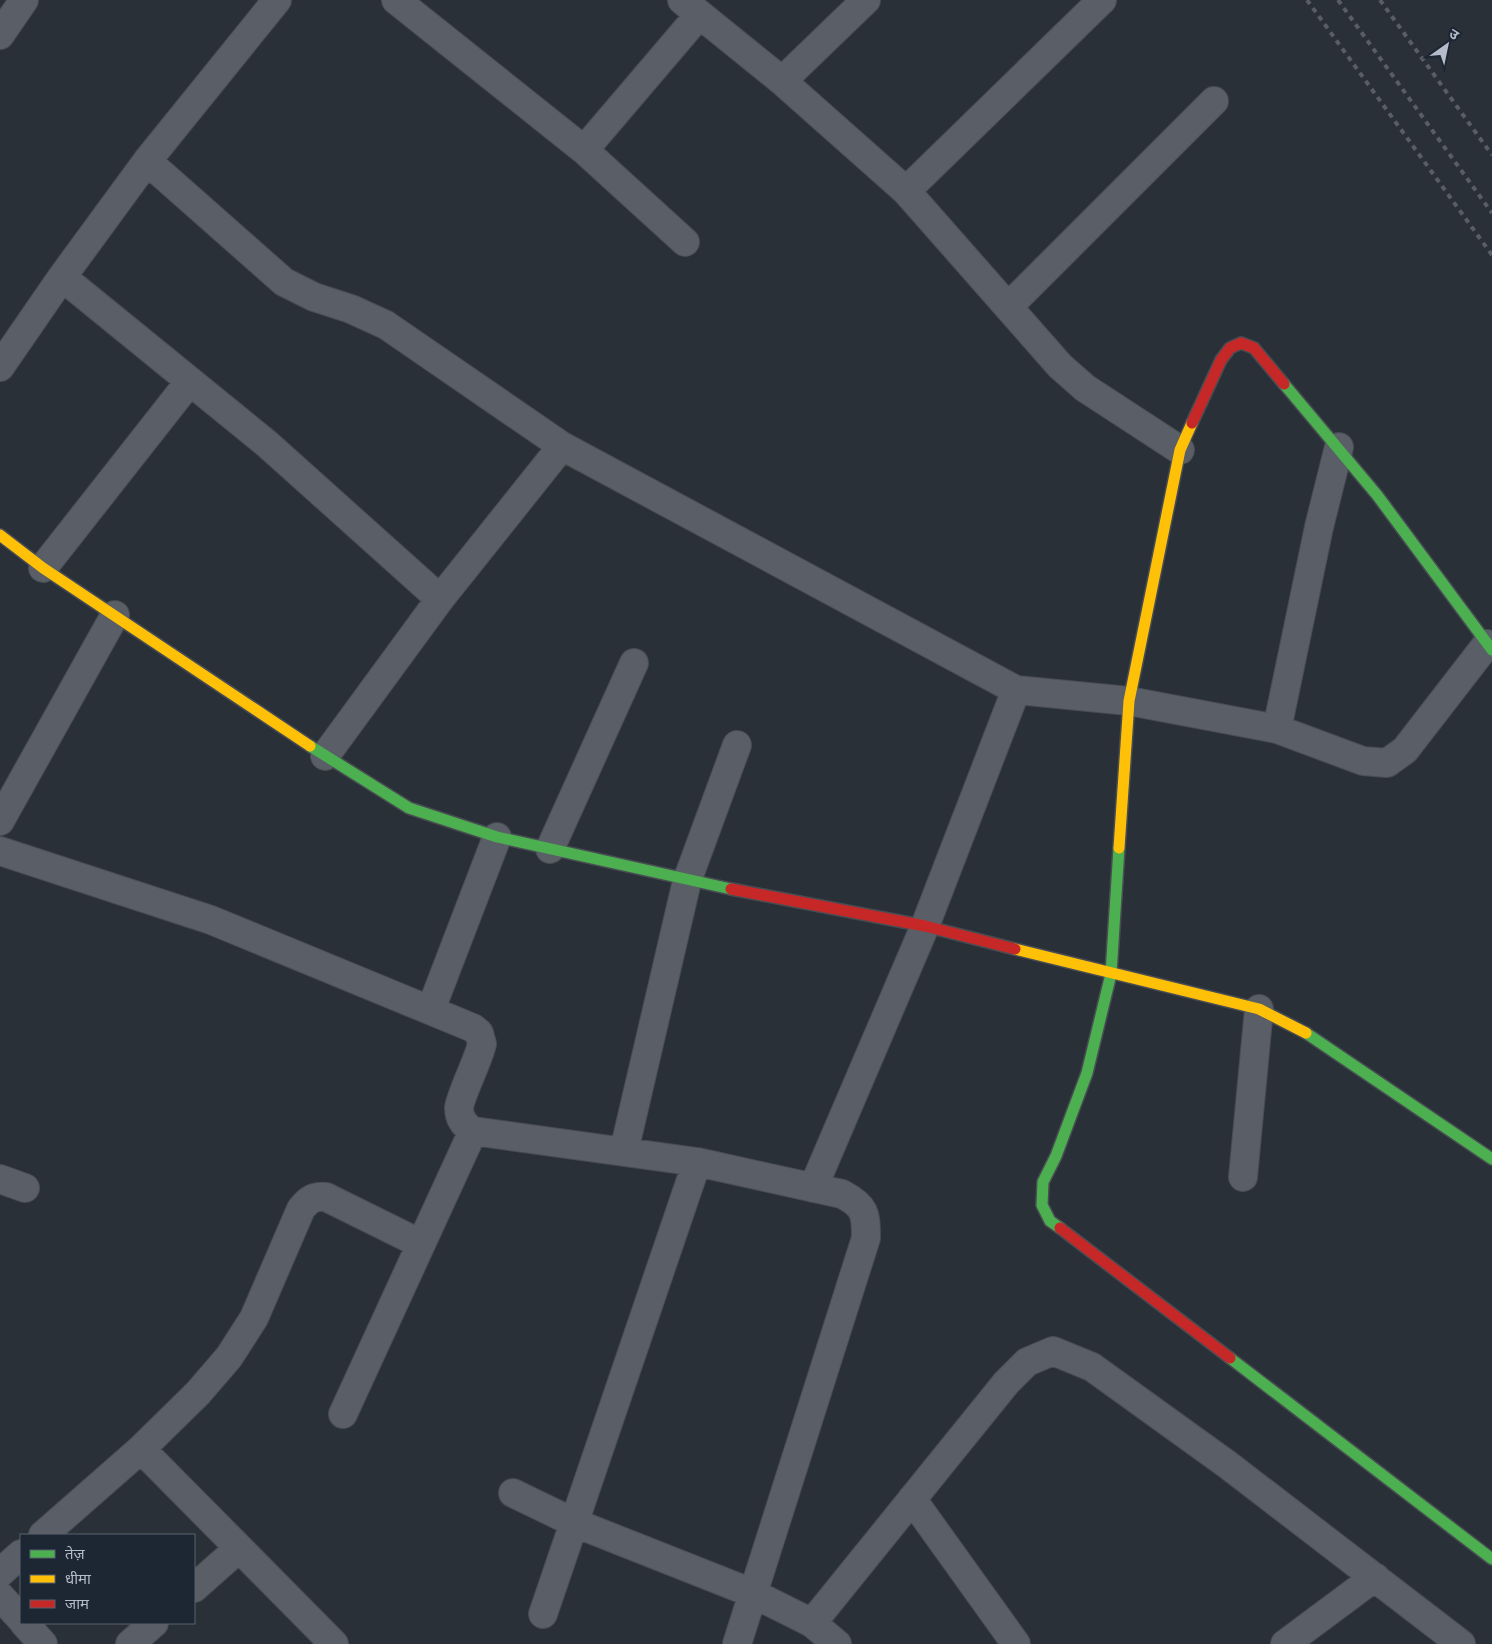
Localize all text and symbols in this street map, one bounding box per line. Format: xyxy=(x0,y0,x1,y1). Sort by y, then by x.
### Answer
north arrow xyxy=(1422,20,1472,70)
text: उ xyxy=(1446,25,1463,43)
legend xyxy=(20,1534,195,1624)
text: तेज़ xyxy=(65,1545,86,1562)
text: धीमा xyxy=(65,1570,92,1587)
text: जाम xyxy=(65,1595,90,1612)

